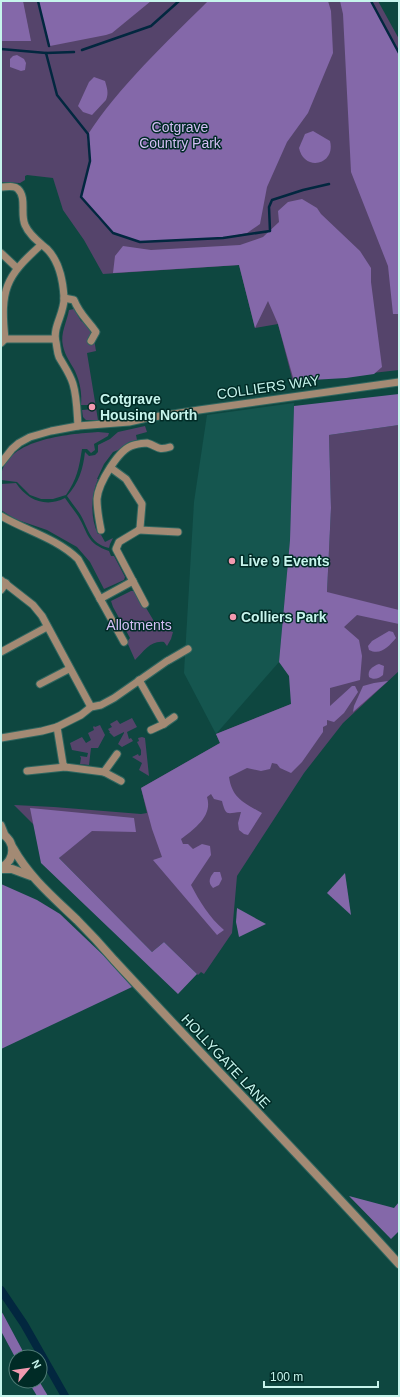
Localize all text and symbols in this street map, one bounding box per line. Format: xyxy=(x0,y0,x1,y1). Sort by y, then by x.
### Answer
park label: Cotgrave Country Park xyxy=(139,119,222,151)
street label: COLLIERS WAY xyxy=(216,372,321,402)
place label: Cotgrave Housing North xyxy=(100,391,197,423)
marker: Cotgrave Housing North xyxy=(87,402,97,412)
place label: Live 9 Events xyxy=(240,553,330,569)
marker: Live 9 Events xyxy=(227,556,237,566)
place label: Colliers Park xyxy=(241,609,327,625)
marker: Colliers Park xyxy=(228,612,238,622)
park label: Allotments xyxy=(106,617,172,633)
street label: HOLLYGATE LANE xyxy=(178,1011,274,1111)
north arrow xyxy=(8,1349,48,1389)
text: N xyxy=(30,1358,44,1371)
scale bar xyxy=(264,1363,378,1389)
text: 100 m xyxy=(270,1370,303,1384)

